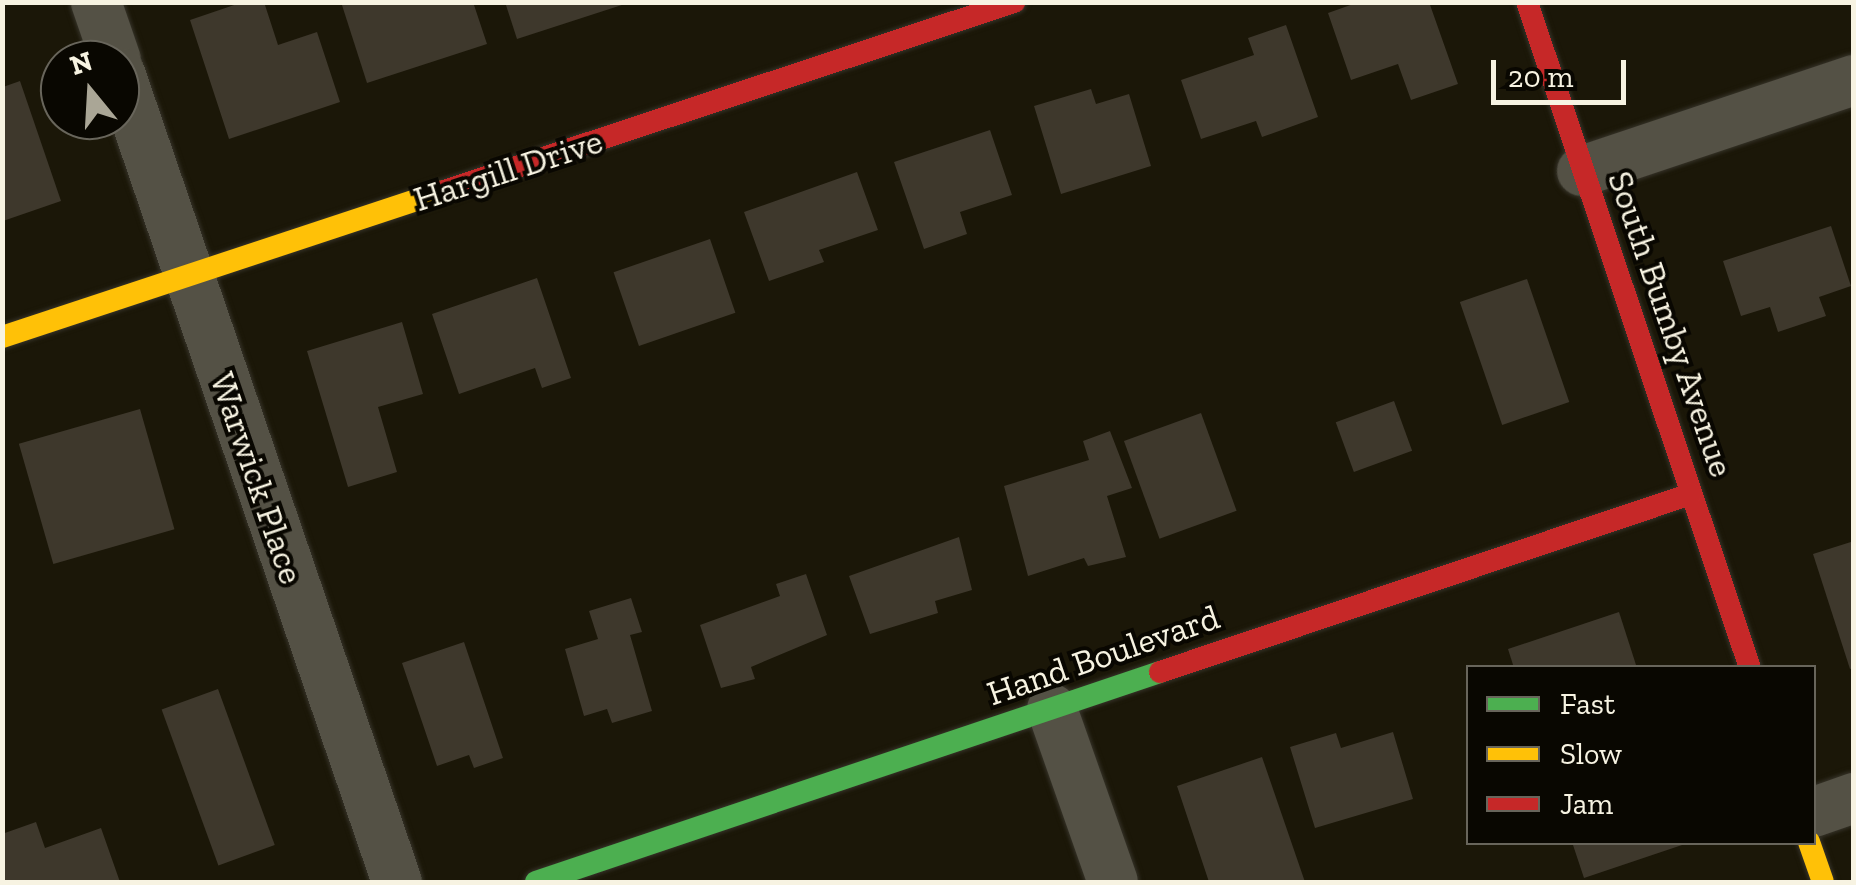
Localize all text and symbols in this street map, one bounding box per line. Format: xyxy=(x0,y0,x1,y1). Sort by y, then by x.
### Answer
north arrow xyxy=(40,40,140,140)
scale bar xyxy=(1496,40,1631,102)
text: N xyxy=(66,44,96,82)
text: 20 m xyxy=(1508,59,1573,95)
street label: Hargill Drive xyxy=(408,120,608,220)
street label: South Bumby Avenue xyxy=(1599,165,1743,483)
street label: Warwick Place xyxy=(201,367,313,589)
street label: Hand Boulevard xyxy=(981,596,1225,714)
legend xyxy=(1466,665,1816,845)
text: Fast xyxy=(1560,686,1615,722)
text: Slow xyxy=(1560,736,1622,772)
text: Jam xyxy=(1560,786,1613,822)

